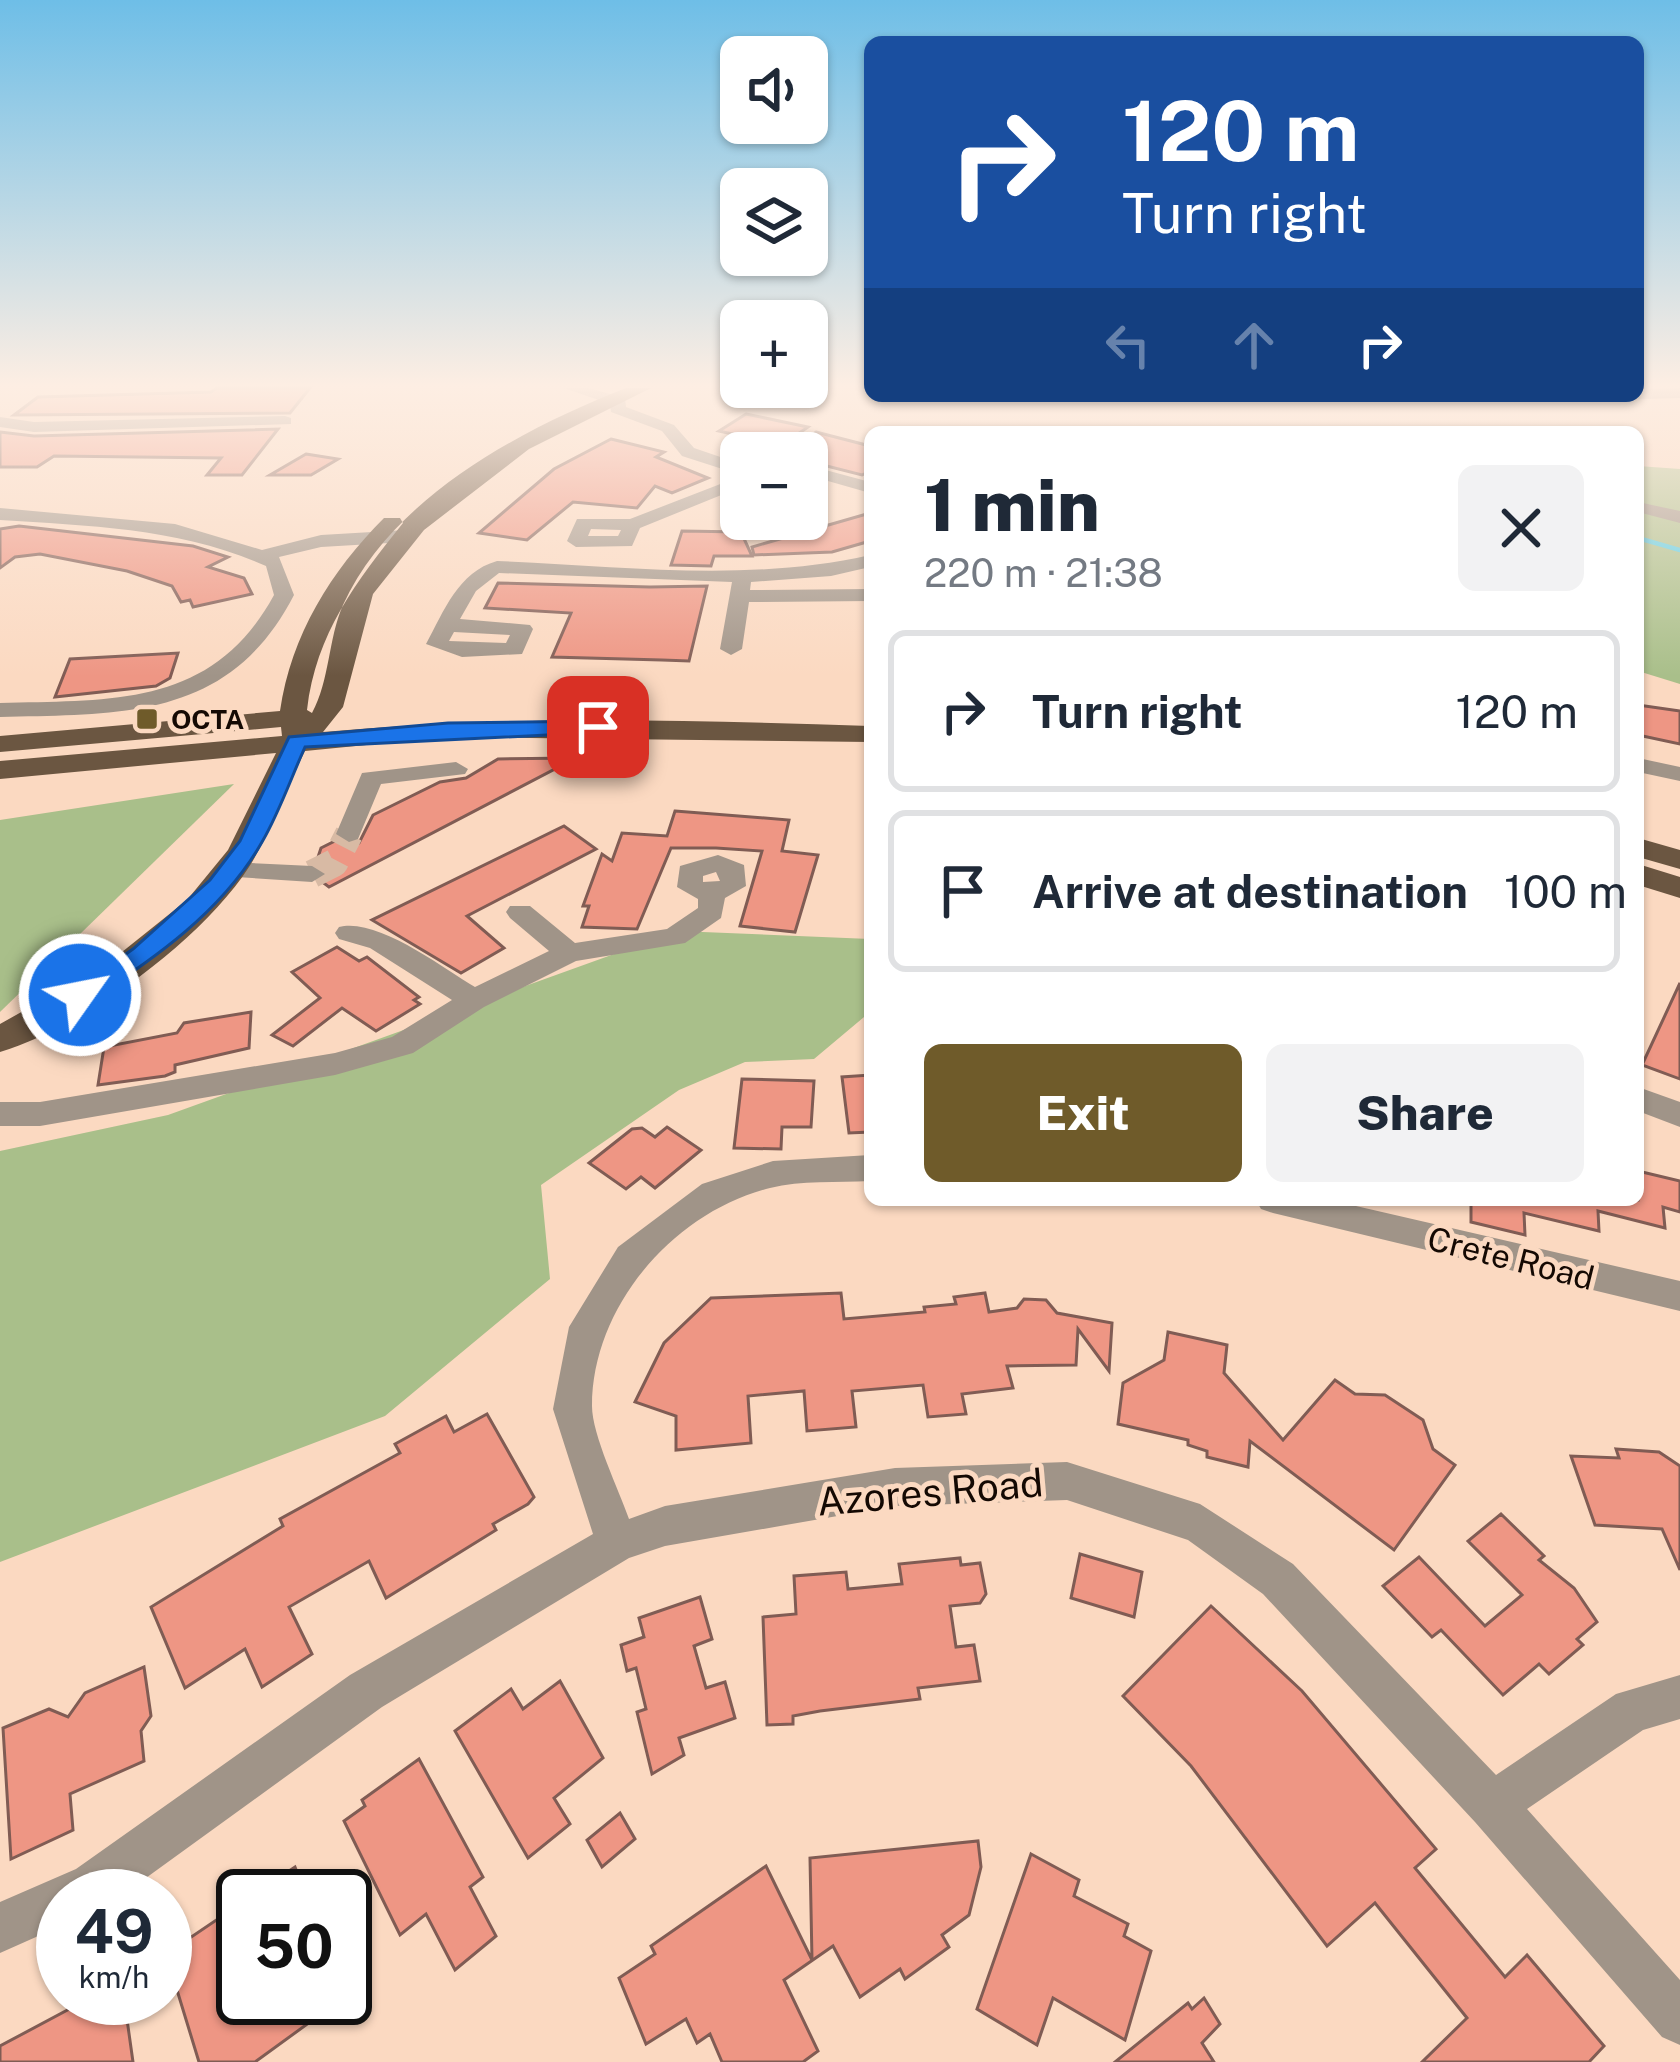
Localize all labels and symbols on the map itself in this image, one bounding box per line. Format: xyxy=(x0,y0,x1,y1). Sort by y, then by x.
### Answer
pin xyxy=(547,676,649,778)
place label: OCTA xyxy=(171,703,244,735)
marker: OCTA xyxy=(134,706,160,732)
position arrow xyxy=(17,932,143,1058)
street label: Crete Road xyxy=(1424,1219,1598,1297)
street label: Azores Road xyxy=(815,1459,1045,1525)
speed limit sign: 50 xyxy=(216,1869,372,2025)

